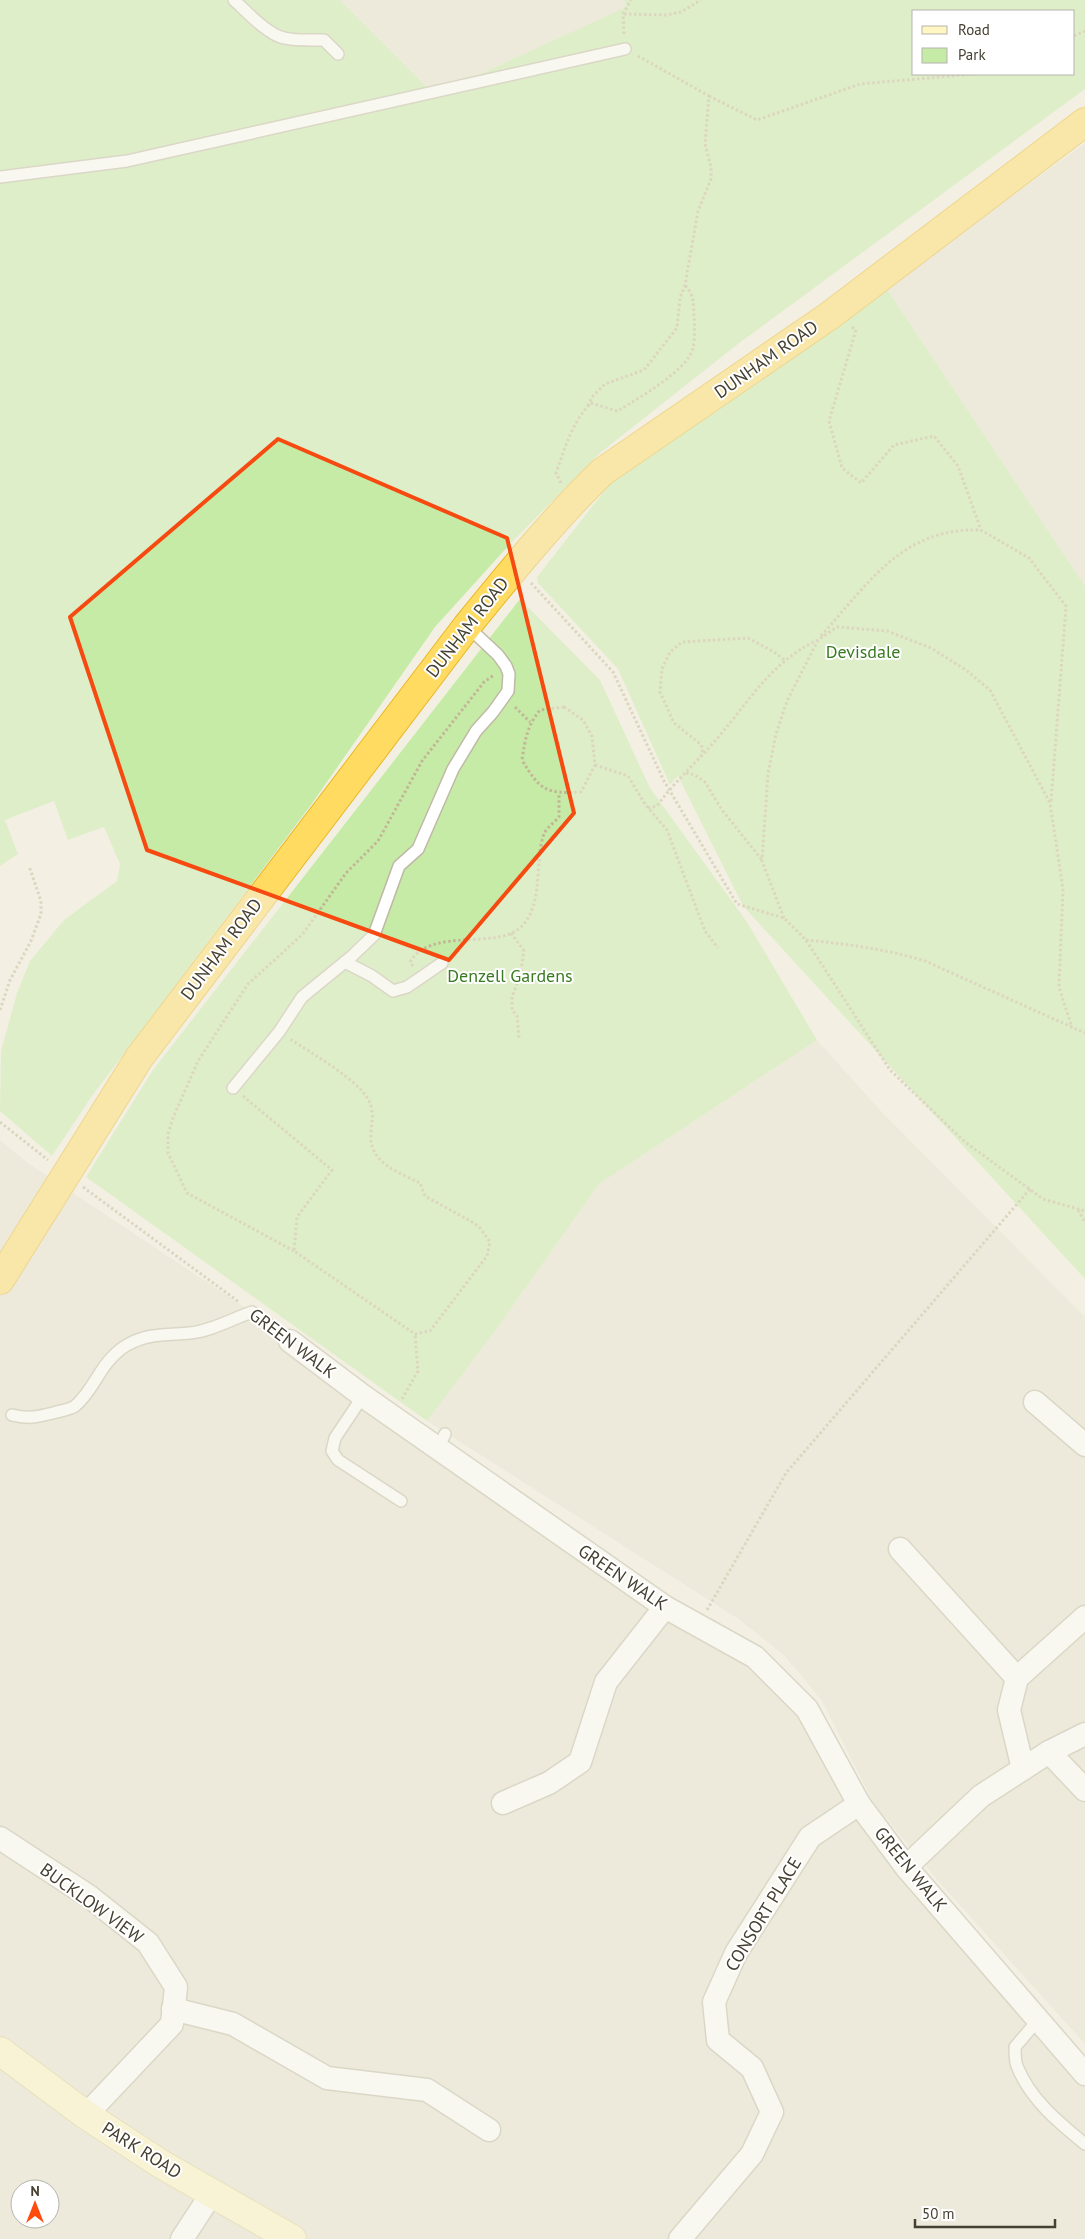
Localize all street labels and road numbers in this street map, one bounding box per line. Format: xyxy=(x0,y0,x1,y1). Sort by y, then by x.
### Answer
street label: DUNHAM ROAD xyxy=(710,315,822,403)
street label: DUNHAM ROAD xyxy=(421,572,513,682)
street label: DUNHAM ROAD xyxy=(175,894,267,1004)
street label: GREEN WALK xyxy=(245,1303,341,1383)
street label: GREEN WALK xyxy=(574,1539,672,1615)
street label: GREEN WALK xyxy=(870,1822,952,1916)
street label: CONSORT PLACE xyxy=(720,1853,806,1975)
street label: BUCKLOW VIEW xyxy=(36,1858,148,1948)
street label: PARK ROAD xyxy=(98,2117,186,2183)

